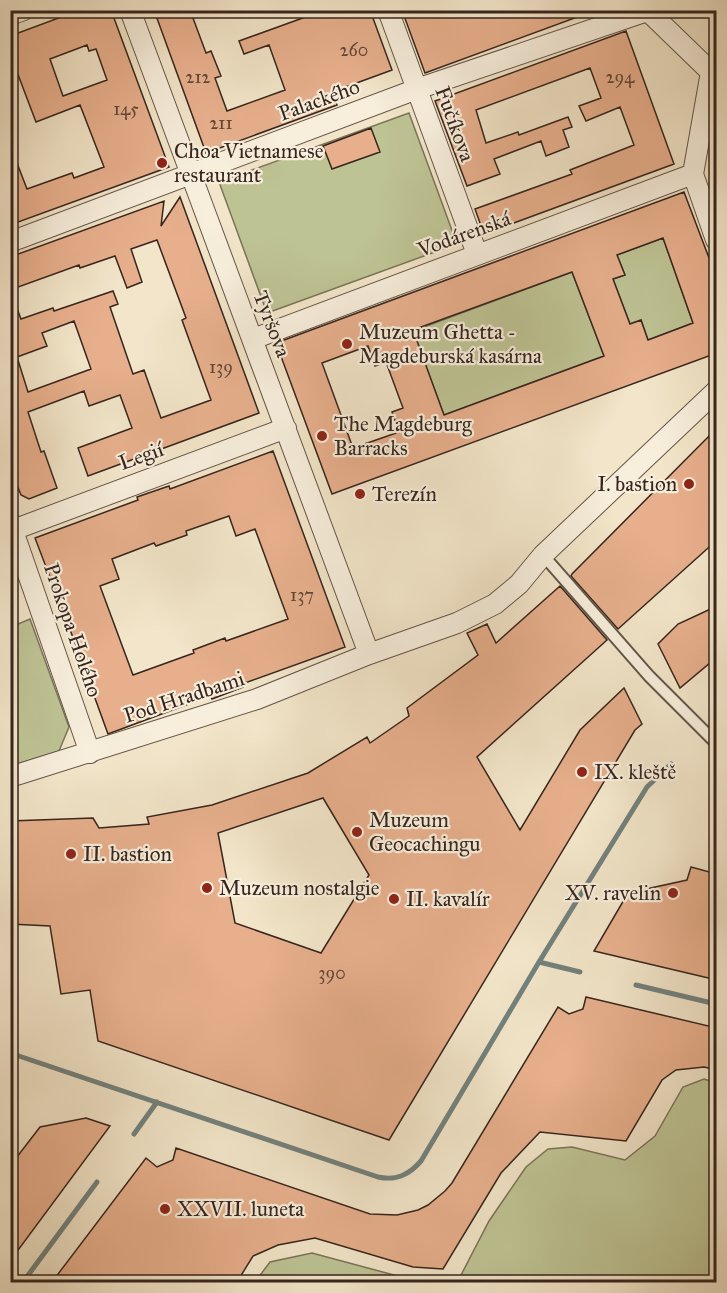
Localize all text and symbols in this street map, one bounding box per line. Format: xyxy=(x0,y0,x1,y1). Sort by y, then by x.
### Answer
house number: 260 xyxy=(340,39,368,61)
house number: 212 xyxy=(186,66,211,88)
house number: 294 xyxy=(606,66,635,88)
street label: Palackého xyxy=(275,73,363,127)
street label: Fučíkova xyxy=(429,83,481,165)
house number: 145 xyxy=(113,98,139,120)
house number: 211 xyxy=(209,112,233,134)
place label: Choa Vietnamese restaurant xyxy=(174,138,324,188)
marker: Choa Vietnamese restaurant xyxy=(155,156,169,170)
street label: Vodárenská xyxy=(413,205,514,263)
street label: Tyršova xyxy=(247,287,297,361)
place label: Muzeum Ghetta - Magdeburská kasárna xyxy=(359,319,542,369)
marker: Muzeum Ghetta - Magdeburská kasárna xyxy=(340,337,354,351)
house number: 139 xyxy=(209,356,233,378)
place label: The Magdeburg Barracks xyxy=(334,411,472,461)
marker: The Magdeburg Barracks xyxy=(315,429,329,443)
street label: Legií xyxy=(115,436,168,476)
place label: I. bastion xyxy=(597,471,677,497)
marker: I. bastion xyxy=(682,477,696,491)
place label: Terezín xyxy=(372,481,437,507)
marker: Terezín xyxy=(353,487,367,501)
street label: Prokopa Holého xyxy=(38,560,108,700)
house number: 137 xyxy=(290,584,314,606)
street label: Pod Hradbami xyxy=(120,665,248,729)
place label: IX. kleště xyxy=(594,759,676,785)
marker: IX. kleště xyxy=(575,765,589,779)
place label: Muzeum Geocachingu xyxy=(369,807,480,857)
marker: Muzeum Geocachingu xyxy=(350,825,364,839)
place label: II. bastion xyxy=(83,841,172,867)
marker: II. bastion xyxy=(64,847,78,861)
place label: Muzeum nostalgie xyxy=(219,875,380,901)
place label: XV. ravelin xyxy=(565,880,661,906)
marker: Muzeum nostalgie xyxy=(200,881,214,895)
place label: II. kavalír xyxy=(406,886,490,912)
marker: XV. ravelin xyxy=(666,886,680,900)
marker: II. kavalír xyxy=(387,892,401,906)
house number: 390 xyxy=(318,962,346,984)
place label: XXVII. luneta xyxy=(177,1196,304,1222)
marker: XXVII. luneta xyxy=(158,1202,172,1216)

